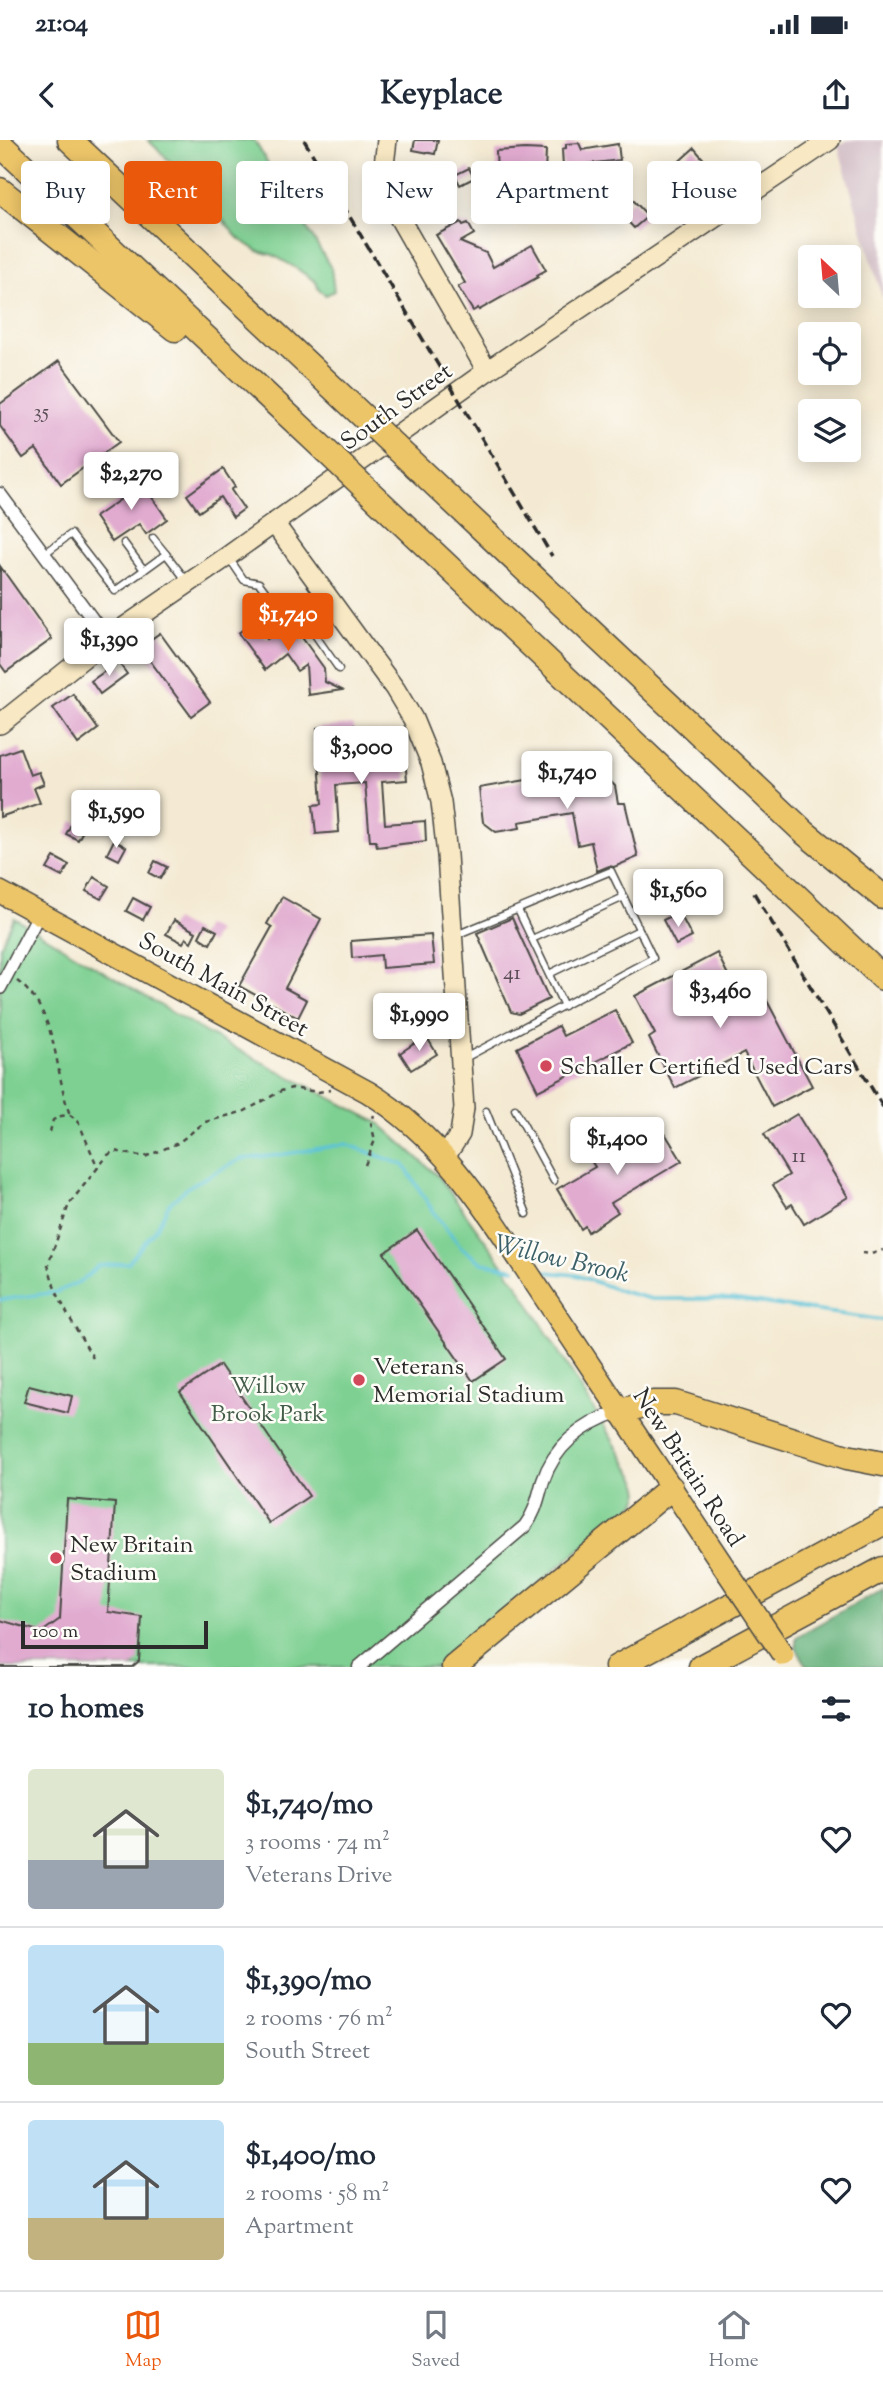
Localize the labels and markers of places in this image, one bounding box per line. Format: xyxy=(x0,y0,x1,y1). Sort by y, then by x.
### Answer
pin: $2,270 xyxy=(74,452,188,512)
pin: $1,740 xyxy=(231,594,345,653)
pin: $1,390 xyxy=(52,618,166,678)
pin: $3,000 xyxy=(304,726,418,786)
pin: $1,740 xyxy=(510,752,624,811)
pin: $1,590 xyxy=(59,790,173,850)
pin: $1,560 xyxy=(621,870,735,929)
pin: $3,460 xyxy=(663,970,777,1030)
pin: $1,990 xyxy=(362,993,476,1053)
place label: Schaller Certified Used Cars xyxy=(560,1051,852,1085)
marker: Schaller Certified Used Cars xyxy=(538,1058,554,1074)
pin: $1,400 xyxy=(560,1118,674,1177)
place label: Veterans Memorial Stadium xyxy=(373,1351,565,1413)
marker: Veterans Memorial Stadium xyxy=(351,1372,367,1388)
place label: New Britain Stadium xyxy=(70,1529,194,1591)
marker: New Britain Stadium xyxy=(48,1550,64,1566)

